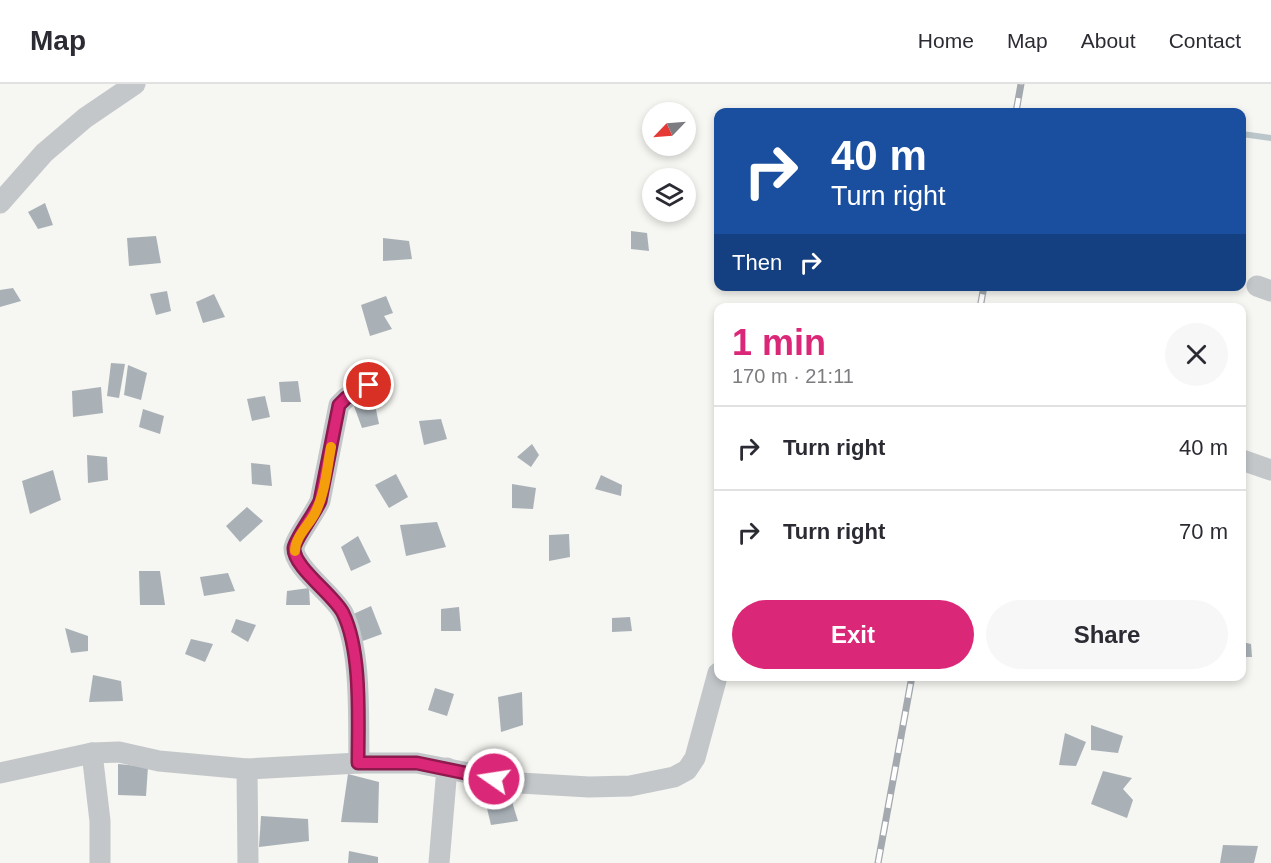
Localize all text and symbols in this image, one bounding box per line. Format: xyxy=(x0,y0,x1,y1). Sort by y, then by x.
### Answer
text: Map xyxy=(30,25,86,56)
text: Home xyxy=(918,29,974,52)
text: Map xyxy=(1007,29,1048,52)
text: About xyxy=(1081,29,1136,52)
text: Contact xyxy=(1169,29,1241,52)
north arrow xyxy=(642,102,696,156)
map controls xyxy=(642,102,696,222)
icon: right xyxy=(732,132,810,210)
text: 40 m xyxy=(831,132,927,179)
button: layers xyxy=(642,168,696,222)
text: Turn right xyxy=(831,181,946,211)
icon: right xyxy=(794,246,827,279)
text: Then xyxy=(732,250,782,275)
text: 1 min xyxy=(732,322,826,363)
button: close xyxy=(1165,323,1228,386)
pin xyxy=(343,359,394,410)
text: 170 m · 21:11 xyxy=(732,365,854,387)
icon: arrive xyxy=(352,368,385,401)
icon: right xyxy=(732,432,765,465)
text: Turn right xyxy=(783,435,885,460)
text: 40 m xyxy=(1179,435,1228,460)
icon: right xyxy=(732,516,765,549)
text: Turn right xyxy=(783,519,885,544)
text: 70 m xyxy=(1179,519,1228,544)
button: Exit xyxy=(732,600,974,669)
button: Share xyxy=(986,600,1228,669)
position arrow xyxy=(462,747,526,811)

